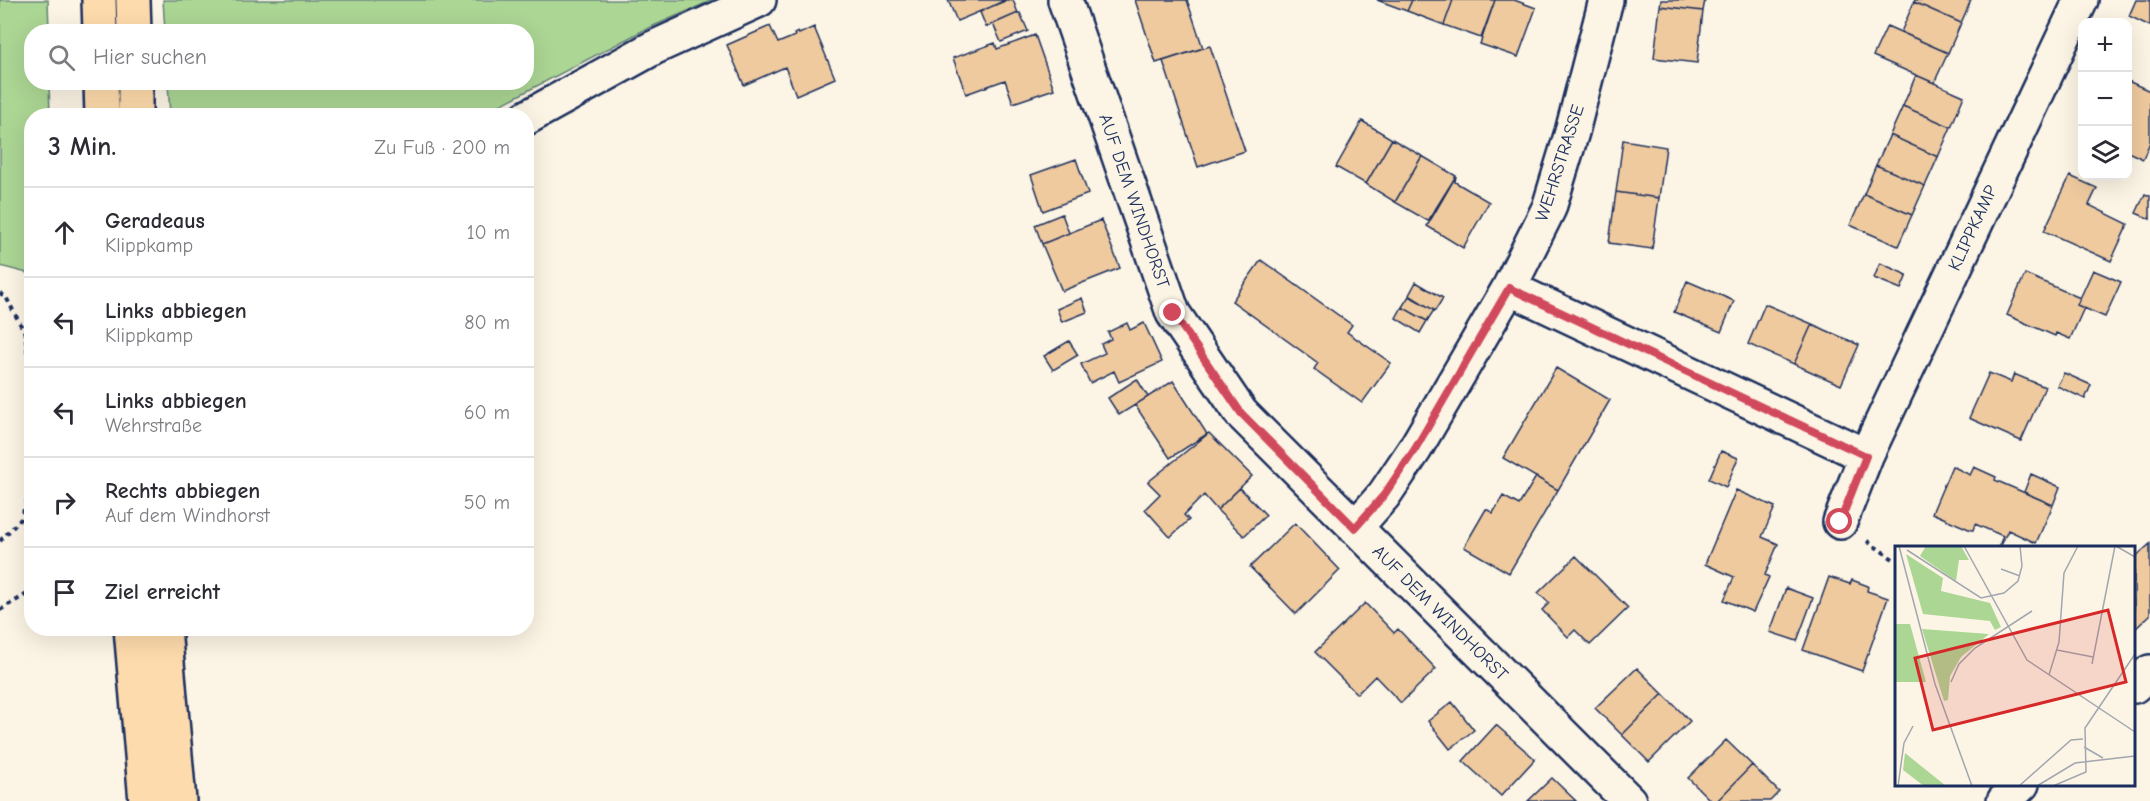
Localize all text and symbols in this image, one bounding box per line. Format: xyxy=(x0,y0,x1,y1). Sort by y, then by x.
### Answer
map controls xyxy=(2078,18,2132,180)
button: + xyxy=(2078,18,2132,72)
search box xyxy=(24,24,534,90)
icon: search xyxy=(45,41,78,74)
text: Hier suchen xyxy=(93,44,207,70)
button: − xyxy=(2078,72,2132,126)
street label: WEHRSTRASSE xyxy=(1531,102,1589,224)
street label: AUF DEM WINDHORST xyxy=(1094,111,1174,292)
button: layers xyxy=(2078,126,2132,180)
text: 3 Min. xyxy=(48,132,116,162)
text: Zu Fuß · 200 m xyxy=(374,136,510,159)
street label: KLIPPKAMP xyxy=(1944,182,2002,274)
text: Geradeaus xyxy=(105,208,205,234)
icon: ahead xyxy=(48,216,81,249)
text: 10 m xyxy=(467,221,510,244)
text: Klippkamp xyxy=(105,234,193,257)
text: Links abbiegen xyxy=(105,298,247,324)
route end xyxy=(1159,299,1185,325)
icon: left xyxy=(48,306,81,339)
text: 80 m xyxy=(464,311,510,334)
text: Klippkamp xyxy=(105,324,193,347)
text: Links abbiegen xyxy=(105,388,247,414)
icon: left xyxy=(48,396,81,429)
text: 60 m xyxy=(464,401,510,424)
text: Wehrstraße xyxy=(105,414,202,437)
text: Rechts abbiegen xyxy=(105,478,260,504)
icon: right xyxy=(48,486,81,519)
text: 50 m xyxy=(464,491,510,514)
text: Auf dem Windhorst xyxy=(105,504,270,527)
route start xyxy=(1826,508,1852,534)
street label: AUF DEM WINDHORST xyxy=(1368,541,1513,686)
inset map xyxy=(1895,546,2135,786)
icon: arrive xyxy=(48,576,81,609)
text: Ziel erreicht xyxy=(105,579,220,605)

